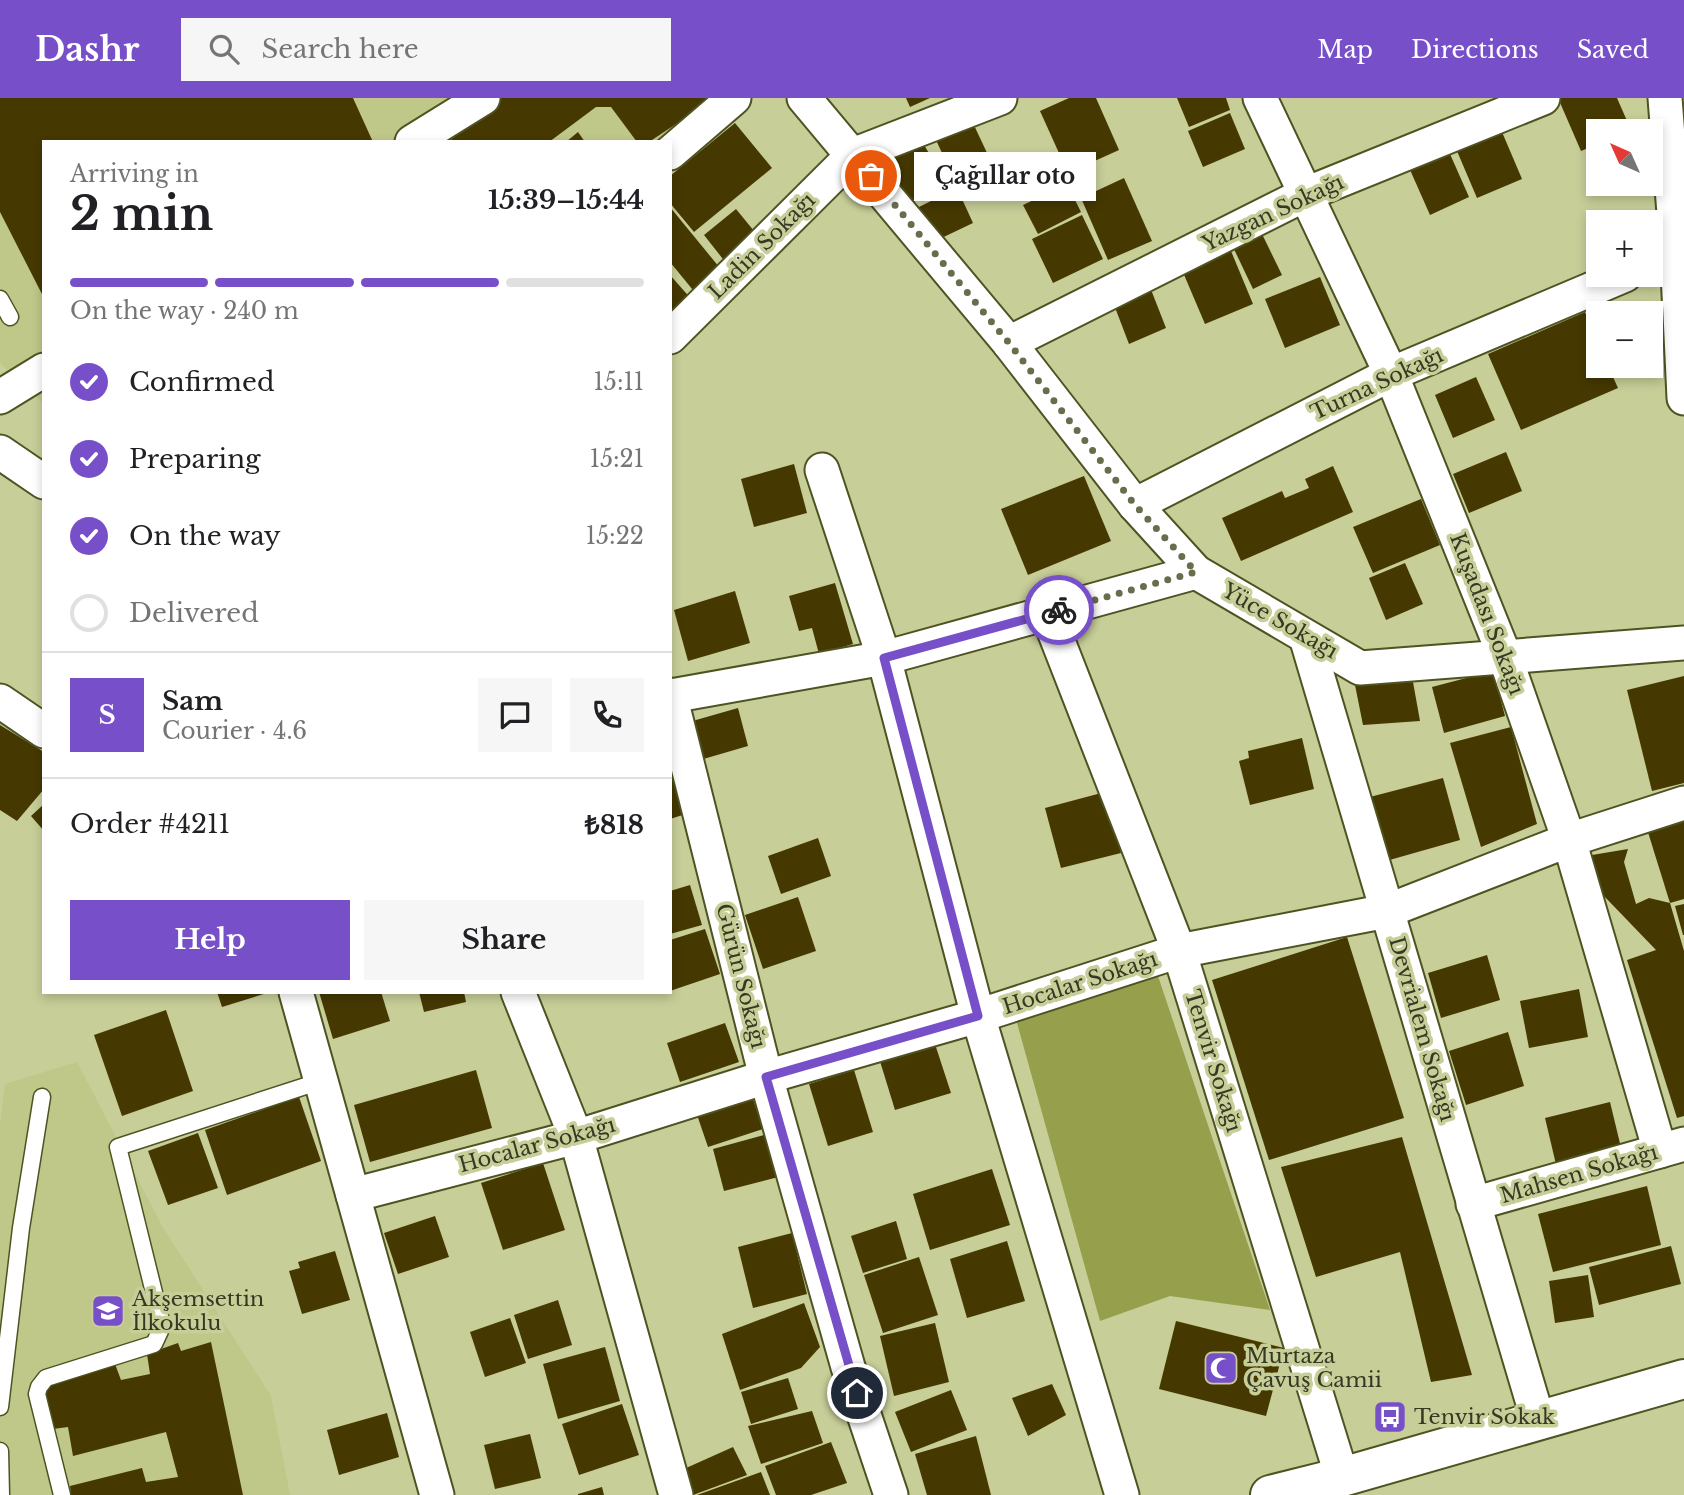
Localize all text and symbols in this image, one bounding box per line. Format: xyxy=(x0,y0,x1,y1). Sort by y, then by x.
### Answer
search box xyxy=(181,18,671,81)
text: Dashr xyxy=(35,29,139,70)
icon: search xyxy=(205,30,243,68)
text: Search here xyxy=(261,33,419,65)
text: Map xyxy=(1317,35,1373,64)
text: Directions xyxy=(1411,35,1539,64)
text: Saved xyxy=(1577,35,1649,64)
north arrow xyxy=(1586,119,1662,196)
map controls xyxy=(1586,119,1663,378)
pin xyxy=(841,146,901,206)
callout: Çağıllar oto xyxy=(913,152,1095,200)
icon: bag xyxy=(852,157,890,195)
text: Arriving in xyxy=(70,160,199,188)
text: Çağıllar oto xyxy=(935,162,1075,190)
street label: Yazgan Sokağı xyxy=(1197,169,1348,258)
text: 15:39–15:44 xyxy=(488,184,644,216)
text: 2 min xyxy=(70,185,213,242)
street label: Ladin Sokağı xyxy=(703,187,821,305)
button: + xyxy=(1586,210,1663,287)
text: On the way · 240 m xyxy=(70,297,299,325)
button: − xyxy=(1586,301,1663,378)
street label: Turna Sokağı xyxy=(1307,342,1447,426)
icon: check xyxy=(70,363,108,401)
text: Confirmed xyxy=(129,366,274,398)
text: 15:11 xyxy=(594,368,644,396)
icon: check xyxy=(70,440,108,478)
text: Preparing xyxy=(129,443,261,475)
text: 15:21 xyxy=(590,445,644,473)
icon: check xyxy=(70,517,108,555)
text: On the way xyxy=(129,520,281,552)
text: 15:22 xyxy=(586,522,644,550)
street label: Kuşadası Sokağı xyxy=(1444,529,1530,699)
courier xyxy=(1024,575,1094,645)
street label: Yüce Sokağı xyxy=(1217,577,1342,665)
icon: bike xyxy=(1040,591,1078,629)
text: Delivered xyxy=(129,597,259,629)
button: chat xyxy=(478,678,552,752)
button: phone xyxy=(570,678,644,752)
text: Sam xyxy=(162,685,223,717)
text: S xyxy=(98,699,116,731)
text: Courier · 4.6 xyxy=(162,717,307,745)
text: Order #4211 xyxy=(70,808,230,840)
text: ₺818 xyxy=(585,809,644,841)
button: Help xyxy=(70,900,350,980)
button: Share xyxy=(364,900,644,980)
street label: Gürün Sokağı xyxy=(710,901,772,1051)
street label: Devrialem Sokağı xyxy=(1383,934,1461,1124)
street label: Hocalar Sokağı xyxy=(999,946,1161,1020)
street label: Tenvir Sokağı xyxy=(1179,987,1247,1135)
street label: Hocalar Sokağı xyxy=(456,1112,618,1178)
street label: Mahsen Sokağı xyxy=(1497,1139,1661,1209)
place label: Akşemsettin İlkokulu xyxy=(131,1286,264,1336)
school or university icon: Akşemsettin İlkokulu xyxy=(89,1292,127,1330)
place label: Murtaza Çavuş Camii xyxy=(1246,1343,1382,1393)
mosque icon: Murtaza Çavuş Camii xyxy=(1202,1349,1240,1387)
pin xyxy=(827,1363,887,1423)
icon: home xyxy=(838,1374,876,1412)
bus stop icon: Tenvir Sokak xyxy=(1371,1398,1409,1436)
place label: Tenvir Sokak xyxy=(1414,1404,1555,1430)

